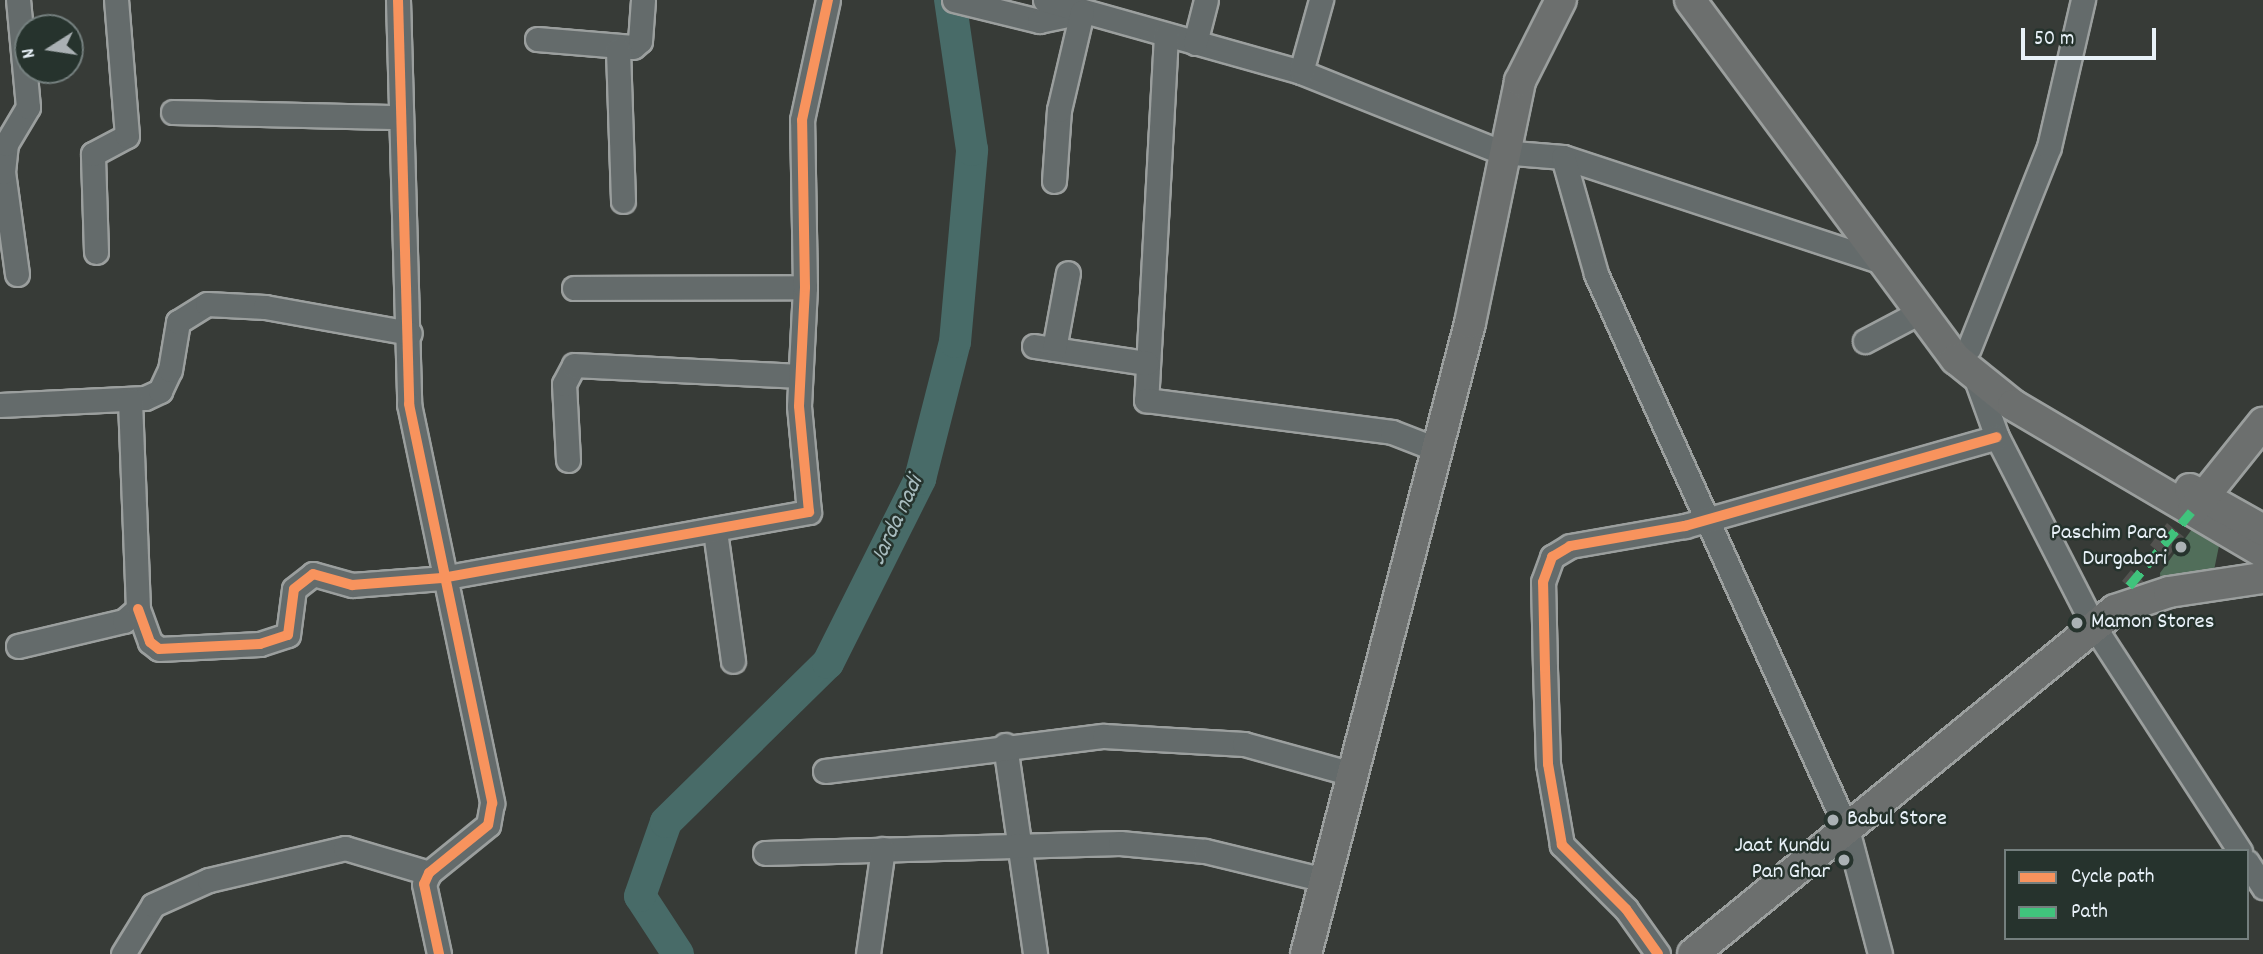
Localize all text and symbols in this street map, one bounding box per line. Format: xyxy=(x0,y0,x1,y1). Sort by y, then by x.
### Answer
north arrow xyxy=(14,14,84,84)
scale bar xyxy=(2025,14,2160,58)
text: 50 m xyxy=(2034,25,2074,55)
text: N xyxy=(16,46,44,60)
water label: Jarda nadi xyxy=(865,472,931,570)
place label: Paschim Para Durgabari xyxy=(2050,520,2167,574)
marker: Paschim Para Durgabari xyxy=(2173,539,2189,555)
place label: Mamon Stores xyxy=(2091,609,2214,637)
marker: Mamon Stores xyxy=(2069,615,2085,631)
place label: Babul Store xyxy=(1847,806,1947,834)
marker: Babul Store xyxy=(1825,812,1841,828)
place label: Jaat Kundu Pan Ghar xyxy=(1734,833,1830,887)
legend xyxy=(2004,849,2249,940)
marker: Jaat Kundu Pan Ghar xyxy=(1836,852,1852,868)
text: Cycle path xyxy=(2071,863,2154,893)
text: Path xyxy=(2071,898,2108,928)

